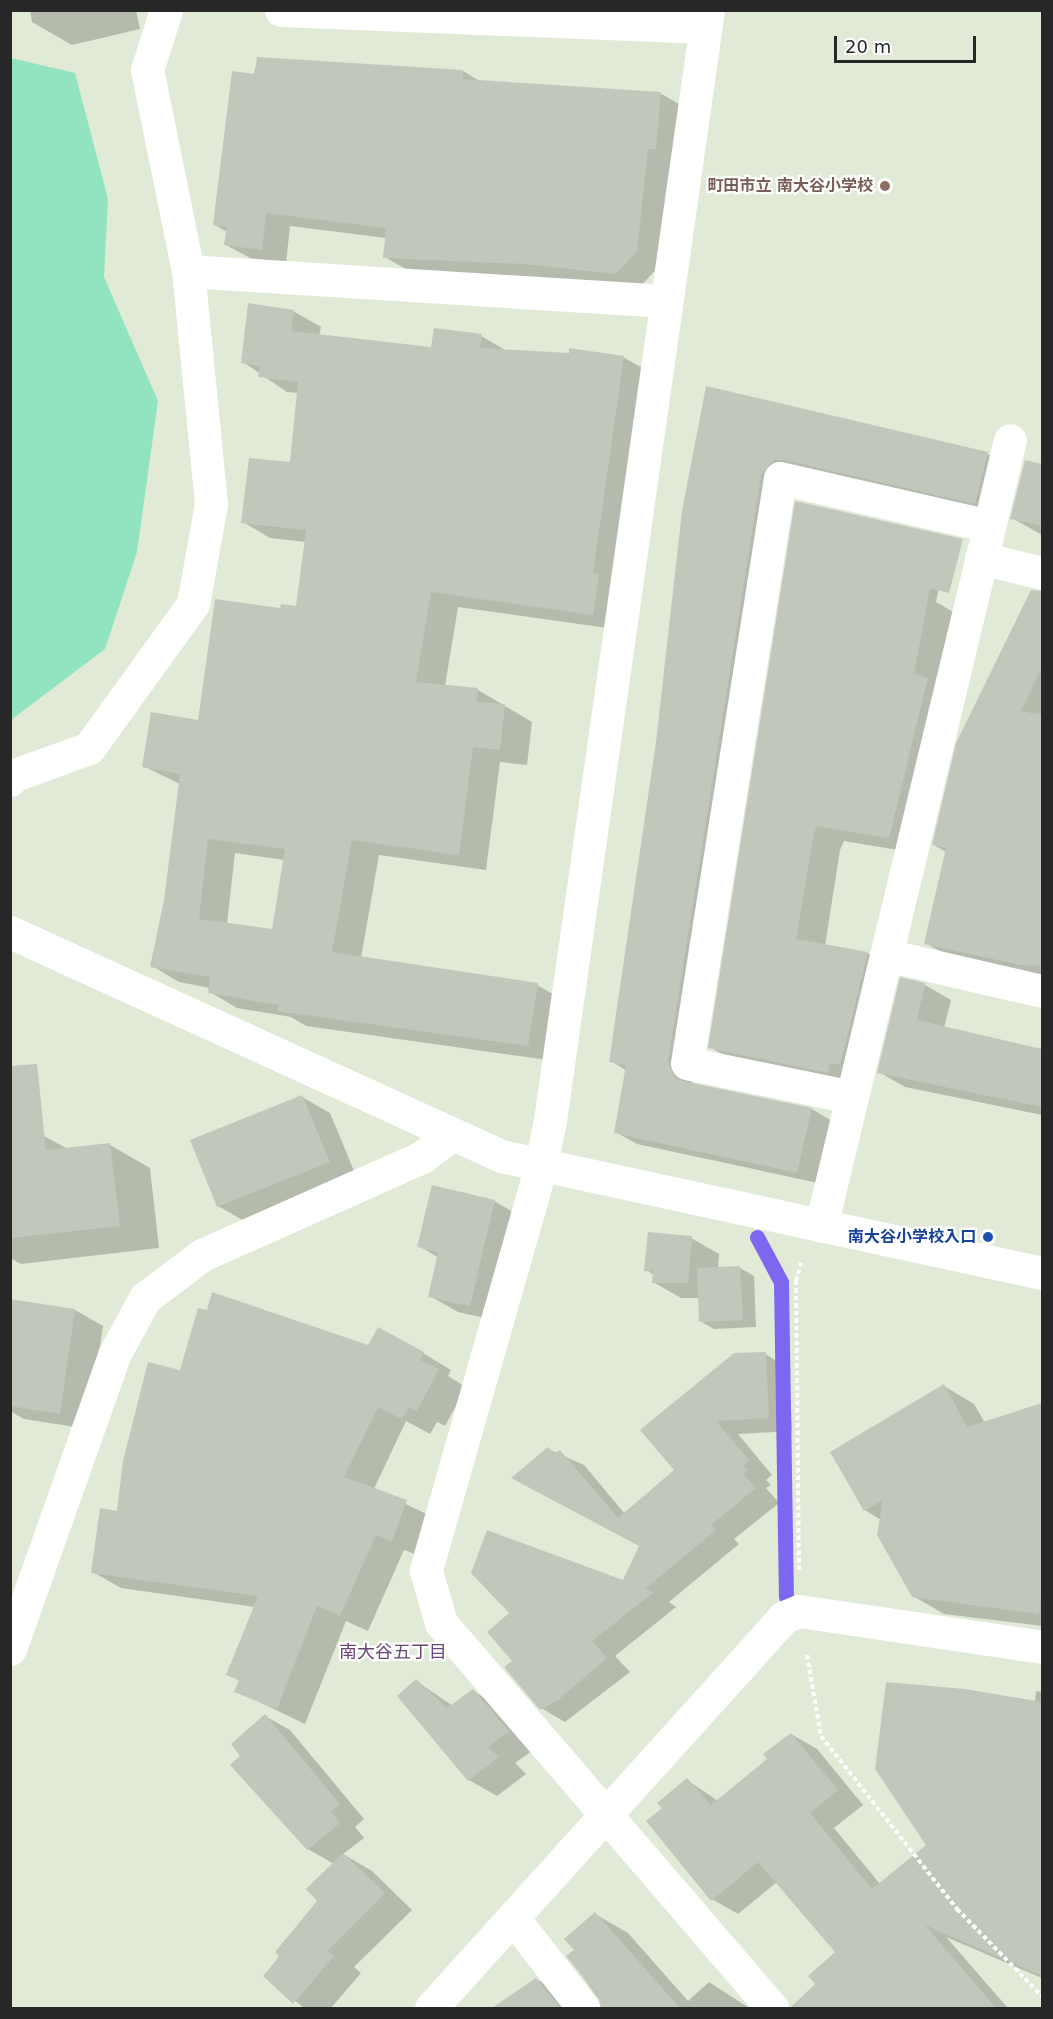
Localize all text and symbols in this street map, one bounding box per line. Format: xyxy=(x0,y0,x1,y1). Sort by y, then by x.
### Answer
scale bar xyxy=(837,24,980,62)
text: 20 m xyxy=(845,36,891,57)
place label: 町田市立 南大谷小学校 xyxy=(707,176,873,196)
marker: 町田市立 南大谷小学校 xyxy=(878,179,892,193)
place label: 南大谷小学校入口 xyxy=(848,1227,976,1247)
marker: 南大谷小学校入口 xyxy=(981,1230,995,1244)
district label: 南大谷五丁目 xyxy=(339,1641,447,1663)

